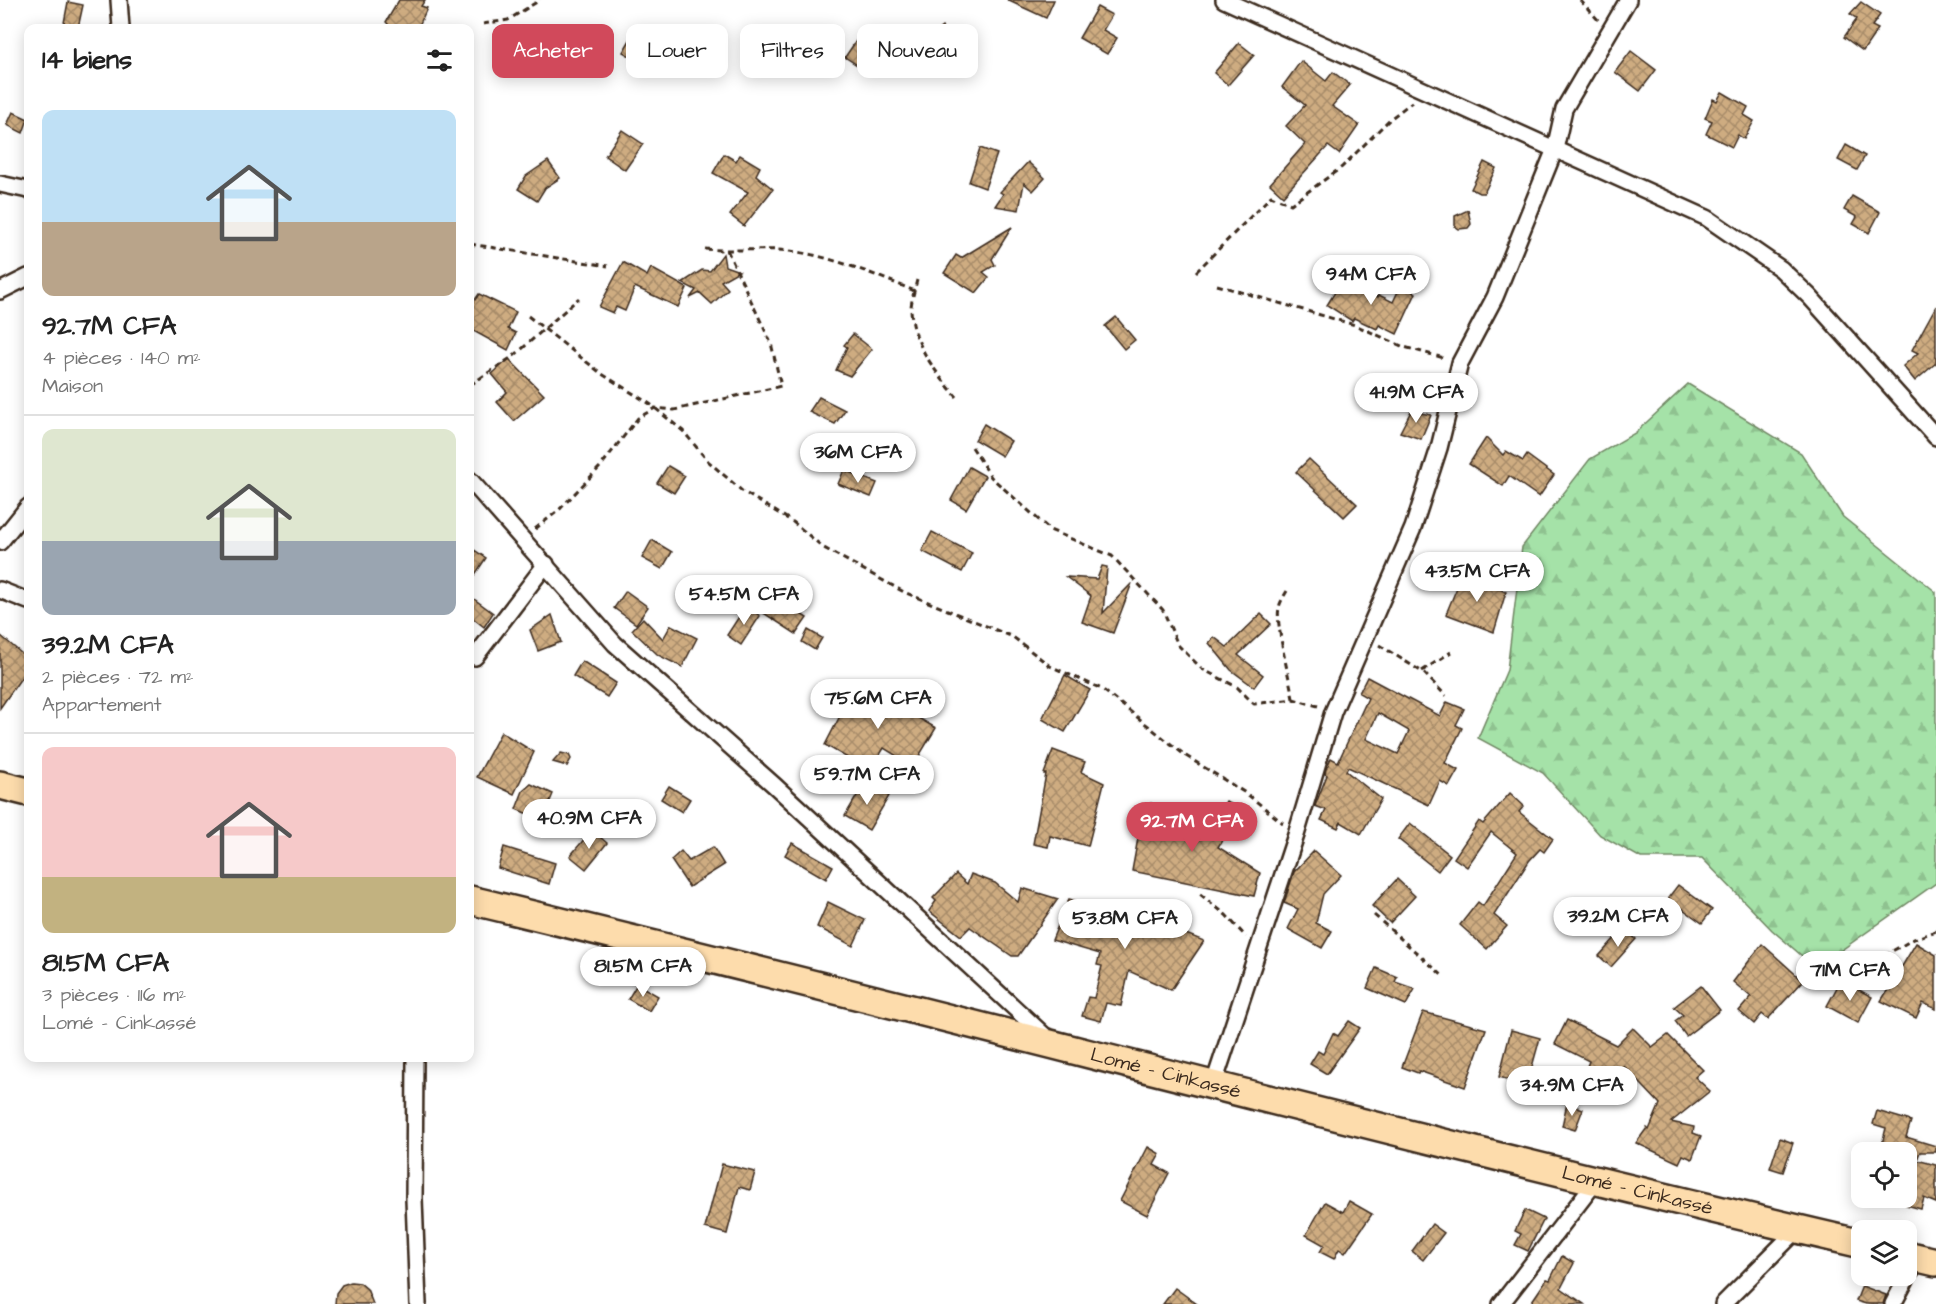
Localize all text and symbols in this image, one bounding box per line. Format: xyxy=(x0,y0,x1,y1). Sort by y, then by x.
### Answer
chip: Acheter xyxy=(492,24,614,78)
chip: Louer xyxy=(626,24,728,78)
chip: Filtres xyxy=(740,24,845,78)
chip: Nouveau xyxy=(857,24,978,78)
text: 14 biens xyxy=(42,42,132,78)
icon: filters xyxy=(423,44,456,77)
icon: home xyxy=(195,149,303,257)
pin: 94M CFA xyxy=(1316,255,1426,306)
text: 94M CFA xyxy=(1326,260,1416,288)
text: 92.7M CFA xyxy=(42,308,176,344)
text: 4 pièces · 140 m² xyxy=(42,344,201,372)
text: Maison xyxy=(42,372,103,400)
pin: 41.9M CFA xyxy=(1347,373,1485,424)
text: 41.9M CFA xyxy=(1368,378,1464,406)
pin: 36M CFA xyxy=(803,433,913,484)
text: 36M CFA xyxy=(814,438,902,466)
icon: home xyxy=(195,468,303,576)
pin: 43.5M CFA xyxy=(1408,552,1546,603)
text: 43.5M CFA xyxy=(1424,557,1530,585)
pin: 54.5M CFA xyxy=(675,575,813,626)
text: 54.5M CFA xyxy=(689,580,799,608)
text: 39.2M CFA xyxy=(42,627,174,663)
text: 2 pièces · 72 m² xyxy=(42,663,194,691)
pin: 75.6M CFA xyxy=(809,679,947,730)
text: 75.6M CFA xyxy=(824,684,932,712)
text: Appartement xyxy=(42,691,162,719)
pin: 59.7M CFA xyxy=(798,755,936,806)
text: 59.7M CFA xyxy=(814,760,920,788)
icon: home xyxy=(195,786,303,894)
pin: 40.9M CFA xyxy=(520,799,658,850)
pin: 92.7M CFA xyxy=(1123,802,1261,853)
text: 40.9M CFA xyxy=(536,804,642,832)
text: 92.7M CFA xyxy=(1140,807,1244,835)
pin: 39.2M CFA xyxy=(1549,897,1687,948)
pin: 53.8M CFA xyxy=(1056,899,1194,950)
text: 39.2M CFA xyxy=(1567,902,1669,930)
text: 53.8M CFA xyxy=(1072,904,1178,932)
text: 81.5M CFA xyxy=(42,945,169,981)
pin: 81.5M CFA xyxy=(574,947,712,998)
pin: 71M CFA xyxy=(1795,951,1905,1002)
text: 81.5M CFA xyxy=(594,952,692,980)
text: 71M CFA xyxy=(1810,956,1890,984)
text: 3 pièces · 116 m² xyxy=(42,981,186,1009)
text: Lomé - Cinkassé xyxy=(42,1009,196,1037)
street label: Lomé - Cinkassé xyxy=(1087,1041,1244,1106)
pin: 34.9M CFA xyxy=(1503,1066,1641,1117)
text: 34.9M CFA xyxy=(1520,1071,1624,1099)
map controls xyxy=(1851,1142,1917,1286)
button: locate xyxy=(1851,1142,1917,1208)
street label: Lomé - Cinkassé xyxy=(1559,1159,1716,1222)
button: layers xyxy=(1851,1220,1917,1286)

